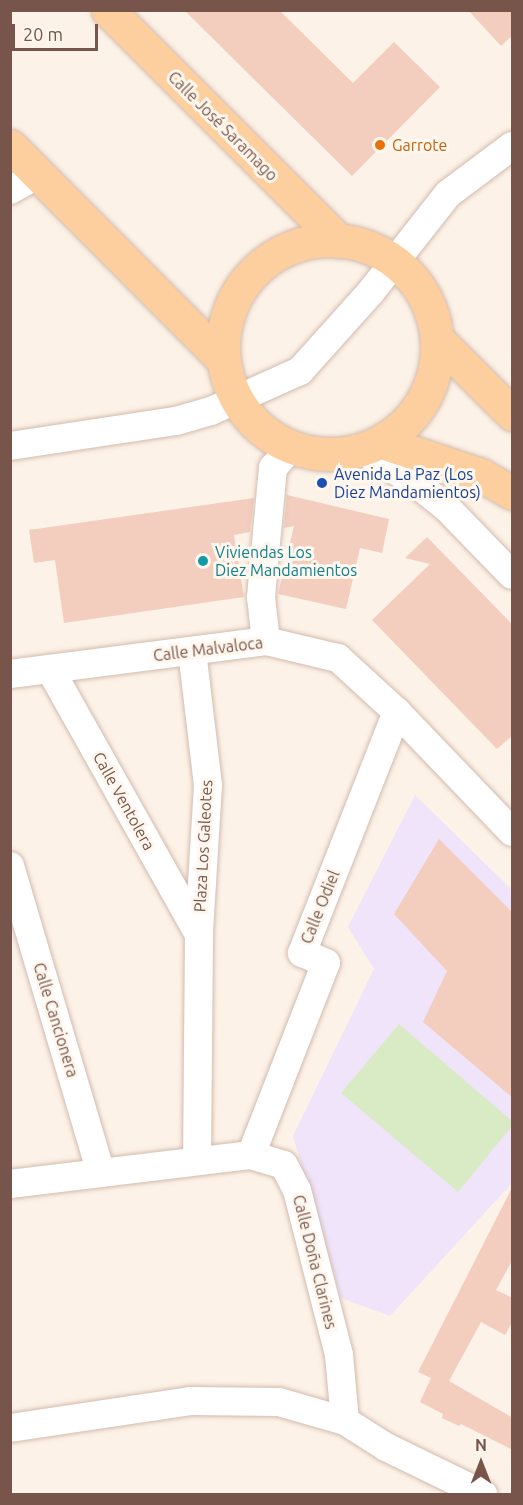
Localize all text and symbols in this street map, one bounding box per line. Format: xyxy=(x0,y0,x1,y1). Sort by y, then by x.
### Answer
scale bar xyxy=(15,12,100,50)
text: 20 m xyxy=(23,24,63,44)
street label: Calle José Saramago xyxy=(164,67,282,185)
place label: Garrote xyxy=(392,135,447,155)
marker: Garrote xyxy=(373,138,387,152)
place label: Avenida La Paz (Los Diez Mandamientos) xyxy=(334,464,481,502)
marker: Avenida La Paz (Los Diez Mandamientos) xyxy=(315,476,329,490)
place label: Viviendas Los Diez Mandamientos xyxy=(215,542,357,580)
marker: Viviendas Los Diez Mandamientos xyxy=(196,554,210,568)
street label: Calle Malvaloca xyxy=(152,633,264,665)
street label: Calle Ventolera xyxy=(89,749,159,853)
street label: Plaza Los Galeotes xyxy=(190,779,216,913)
street label: Calle Odiel xyxy=(297,867,343,947)
street label: Calle Cancionera xyxy=(29,960,83,1080)
street label: Calle Doña Clarines xyxy=(289,1193,341,1331)
north arrow xyxy=(451,1433,511,1493)
text: N xyxy=(475,1436,487,1454)

